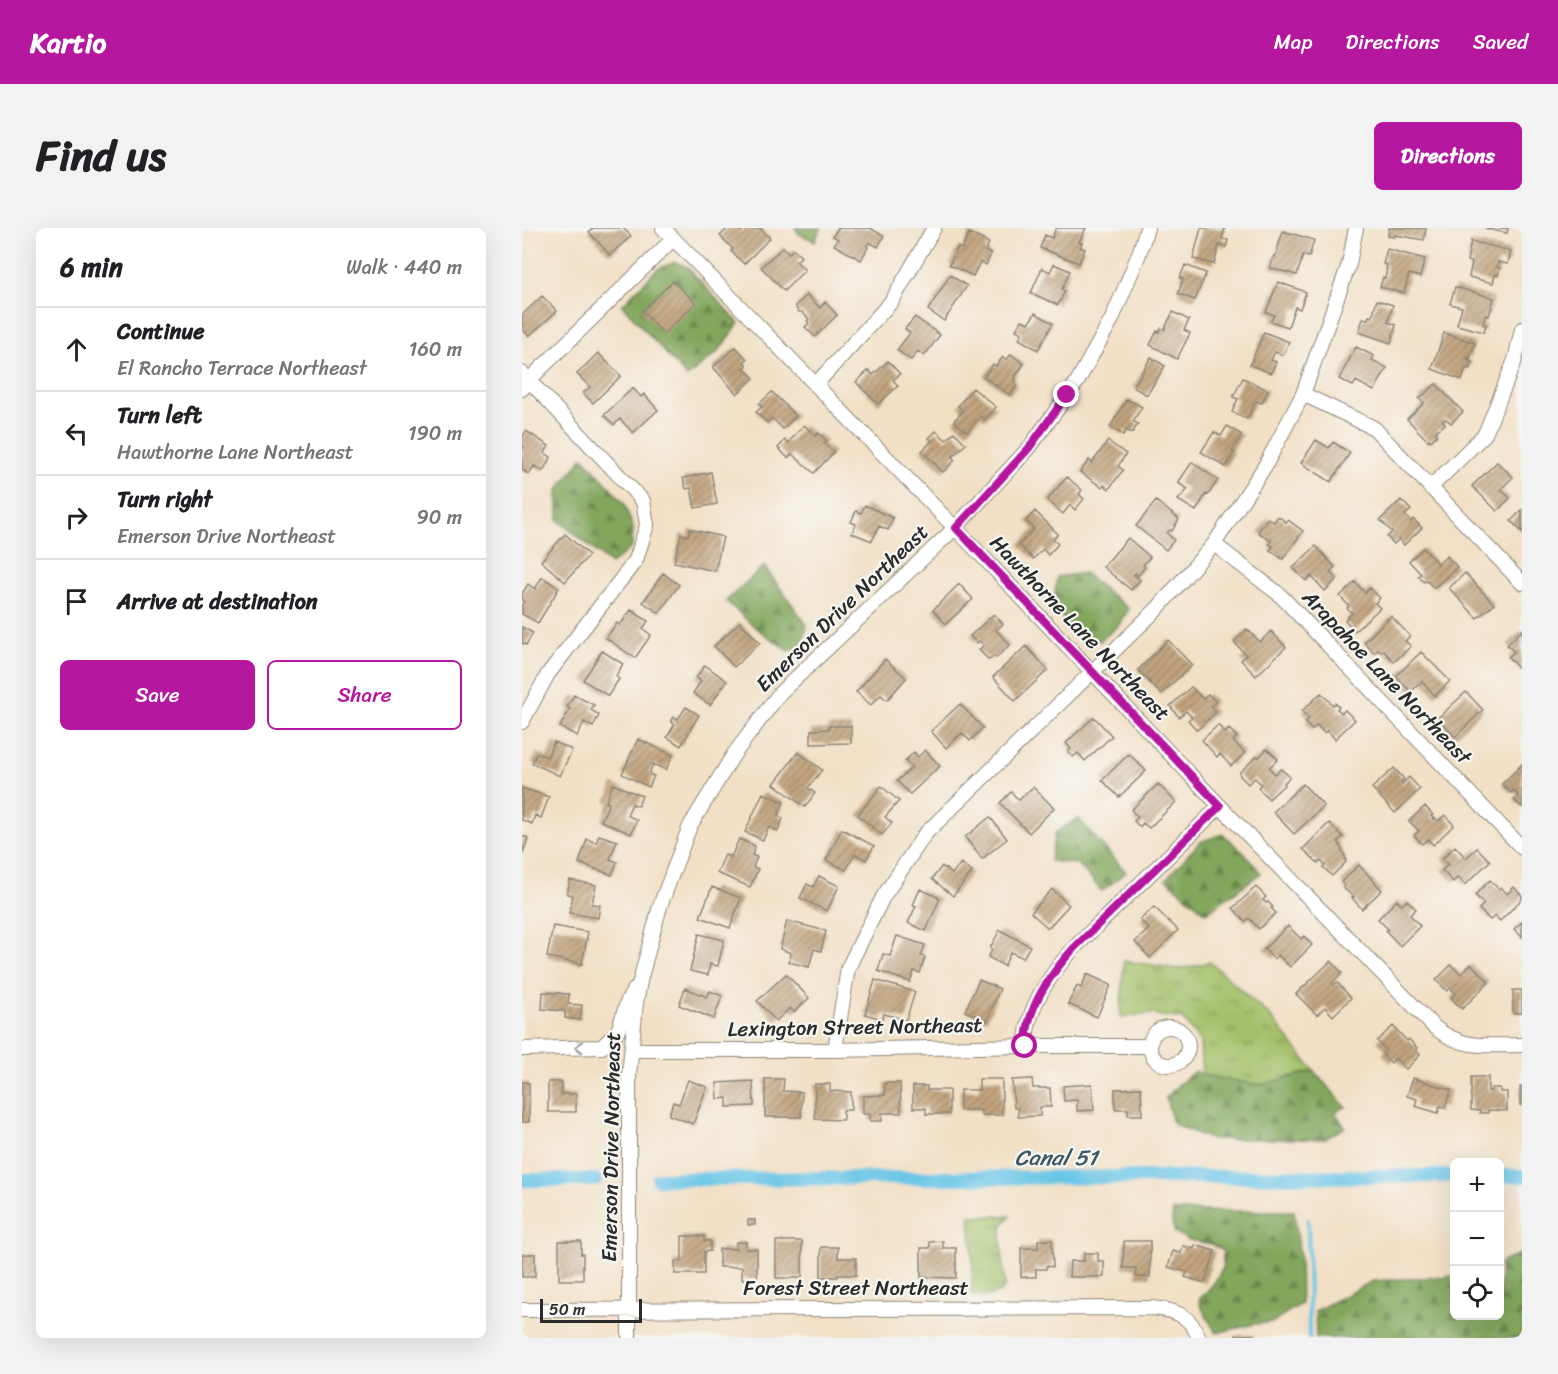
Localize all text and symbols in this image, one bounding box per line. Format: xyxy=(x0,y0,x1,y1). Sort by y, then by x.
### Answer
text: Kartio xyxy=(30,18,106,67)
text: Map xyxy=(1274,23,1312,61)
text: Directions xyxy=(1345,23,1440,61)
text: Saved xyxy=(1473,23,1528,61)
text: Find us xyxy=(36,119,166,193)
button: Directions xyxy=(1374,122,1522,190)
text: 6 min xyxy=(60,244,123,290)
text: Walk · 440 m xyxy=(346,250,462,285)
text: Continue xyxy=(117,312,205,351)
text: 160 m xyxy=(409,332,462,367)
icon: ahead xyxy=(60,333,93,366)
text: El Rancho Terrace Northeast xyxy=(117,351,367,386)
route end xyxy=(1053,381,1079,407)
text: Turn left xyxy=(117,396,202,435)
text: 190 m xyxy=(408,416,462,451)
icon: left xyxy=(60,417,93,450)
text: Hawthorne Lane Northeast xyxy=(117,435,353,470)
text: Turn right xyxy=(117,480,212,519)
text: 90 m xyxy=(417,500,462,535)
icon: right xyxy=(60,501,93,534)
street label: Emerson Drive Northeast xyxy=(746,514,938,702)
text: Emerson Drive Northeast xyxy=(117,519,336,554)
street label: Hawthorne Lane Northeast xyxy=(980,525,1180,731)
street label: Arapahoe Lane Northeast xyxy=(1292,580,1482,775)
text: Arrive at destination xyxy=(117,582,318,621)
icon: arrive xyxy=(60,585,93,618)
button: Save xyxy=(60,660,255,730)
button: Share xyxy=(267,660,462,730)
street label: Lexington Street Northeast xyxy=(727,1006,983,1048)
street label: Emerson Drive Northeast xyxy=(590,1032,632,1262)
route start xyxy=(1011,1032,1037,1058)
one-way arrow xyxy=(575,1041,584,1054)
water label: Canal 51 xyxy=(1015,1138,1101,1177)
map controls xyxy=(1450,1158,1504,1320)
button: + xyxy=(1450,1158,1504,1212)
button: − xyxy=(1450,1212,1504,1266)
button: locate xyxy=(1450,1266,1504,1320)
street label: Forest Street Northeast xyxy=(743,1269,969,1307)
text: 50 m xyxy=(549,1295,585,1324)
scale bar xyxy=(540,1296,642,1324)

